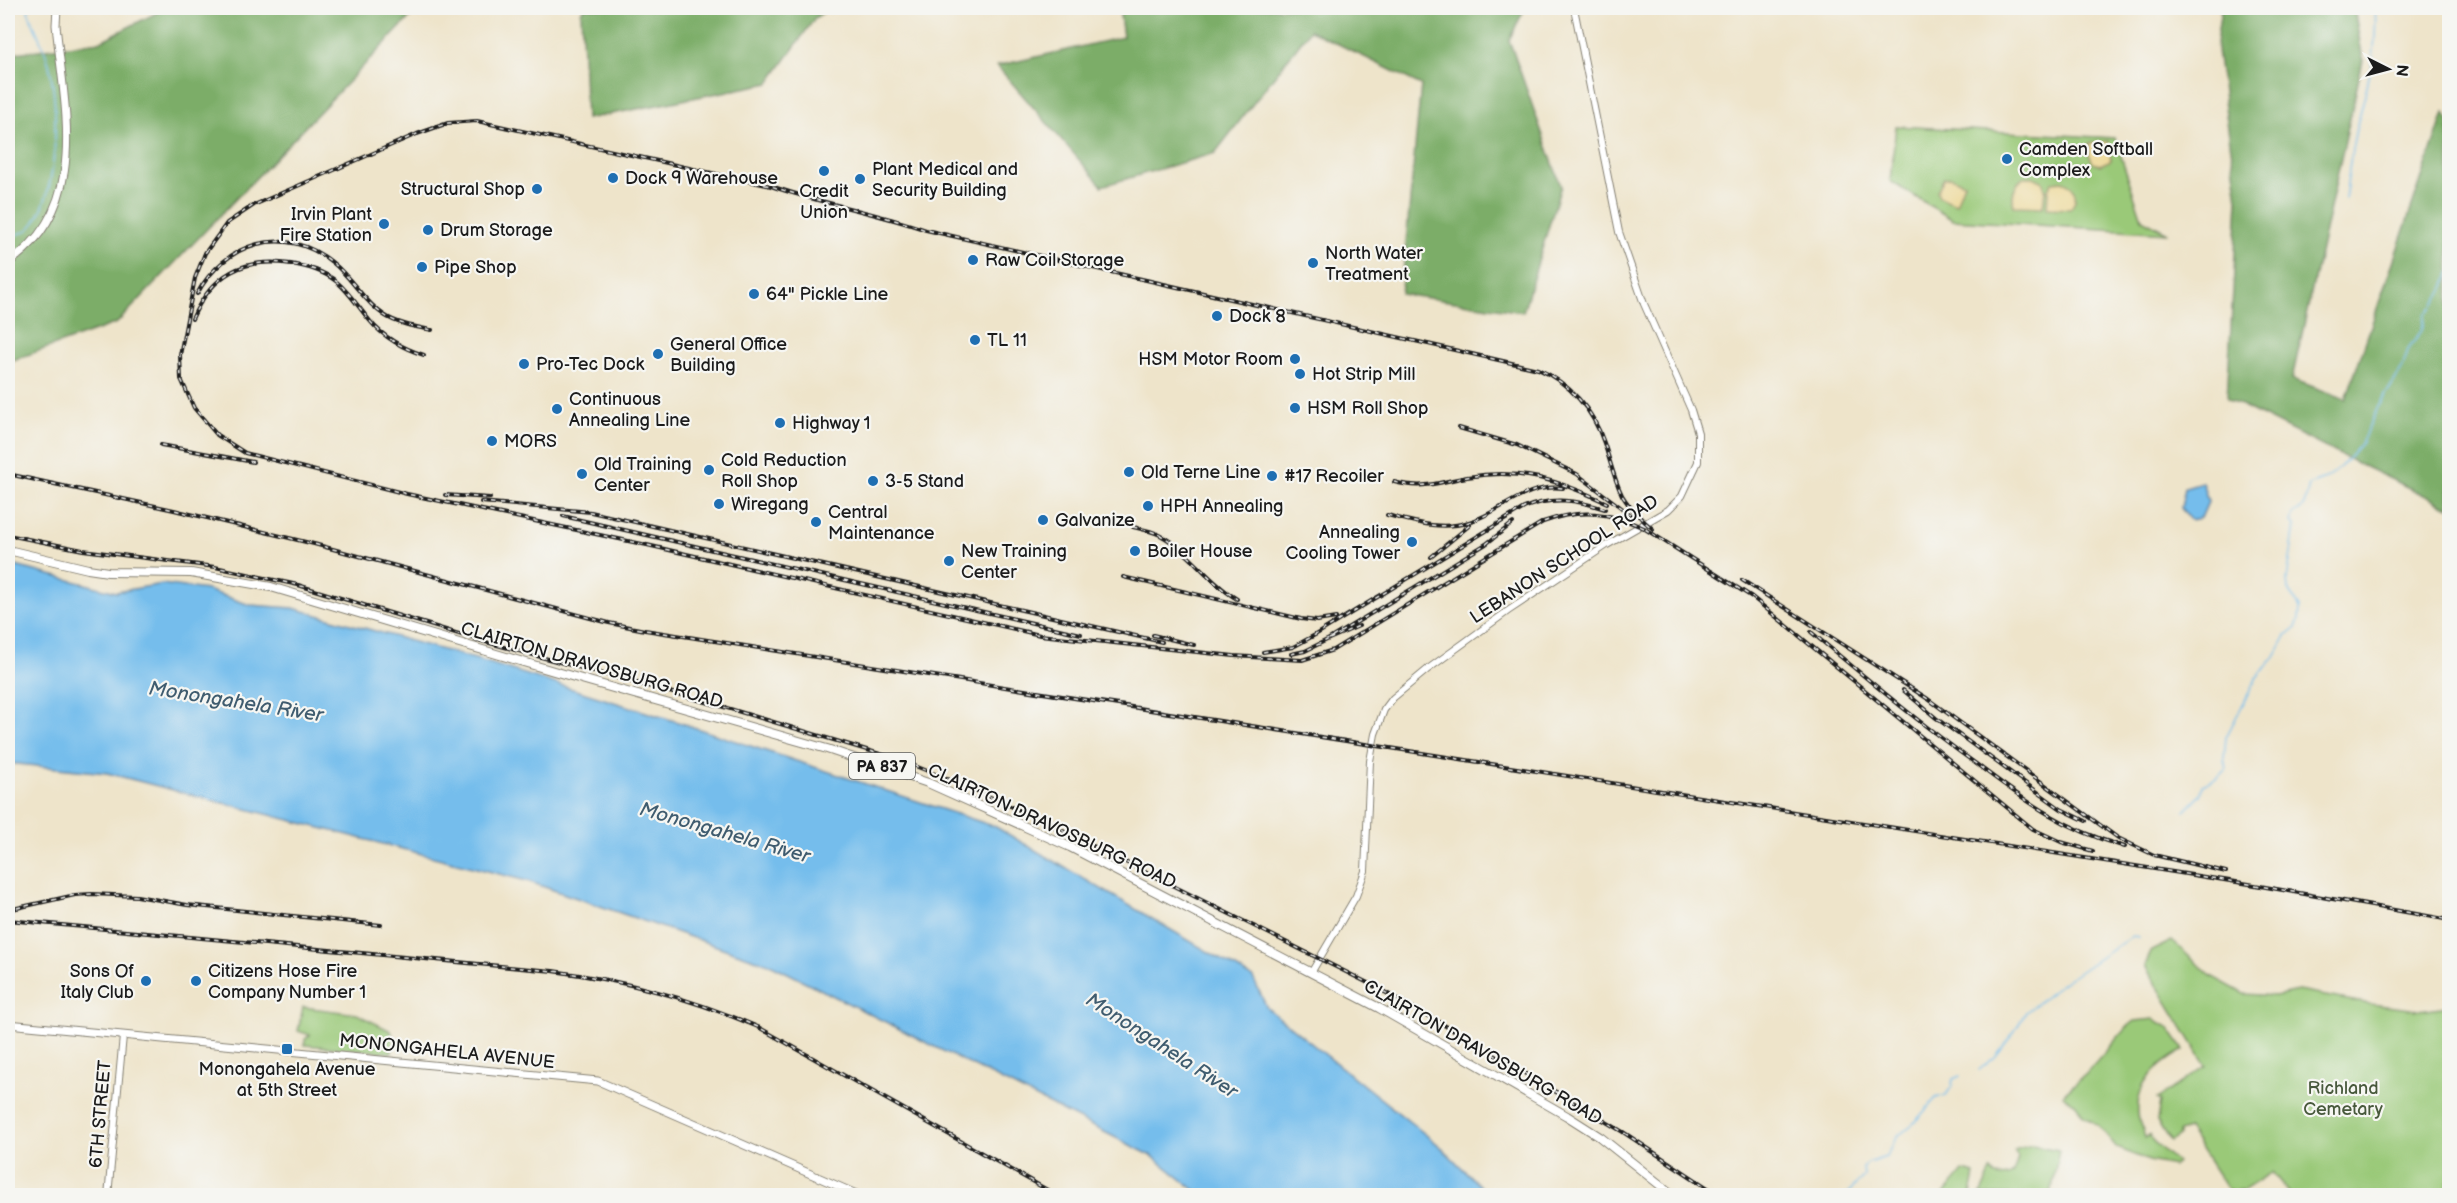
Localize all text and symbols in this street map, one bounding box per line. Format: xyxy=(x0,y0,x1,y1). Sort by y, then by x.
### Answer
north arrow xyxy=(2358,39,2418,99)
text: N xyxy=(2391,63,2412,77)
place label: Camden Softball Complex xyxy=(2019,139,2153,181)
marker: Camden Softball Complex xyxy=(2000,152,2014,166)
place label: Plant Medical and Security Building xyxy=(872,159,1018,201)
marker: Credit Union xyxy=(817,164,831,178)
place label: Dock 9 Warehouse xyxy=(625,168,778,189)
marker: Dock 9 Warehouse xyxy=(606,171,620,185)
marker: Plant Medical and Security Building xyxy=(853,172,867,186)
place label: Structural Shop xyxy=(401,179,525,200)
place label: Credit Union xyxy=(799,181,849,223)
marker: Structural Shop xyxy=(530,182,544,196)
place label: Irvin Plant Fire Station xyxy=(280,204,372,246)
marker: Irvin Plant Fire Station xyxy=(377,217,391,231)
place label: Drum Storage xyxy=(440,220,553,241)
marker: Drum Storage xyxy=(421,223,435,237)
place label: North Water Treatment xyxy=(1325,243,1423,285)
place label: Raw Coil Storage xyxy=(985,250,1125,271)
marker: Raw Coil Storage xyxy=(966,253,980,267)
marker: North Water Treatment xyxy=(1306,256,1320,270)
place label: Pipe Shop xyxy=(434,257,517,278)
marker: Pipe Shop xyxy=(415,260,429,274)
place label: 64" Pickle Line xyxy=(766,284,889,305)
marker: 64" Pickle Line xyxy=(747,287,761,301)
place label: Dock 8 xyxy=(1229,306,1286,327)
marker: Dock 8 xyxy=(1210,309,1224,323)
place label: TL 11 xyxy=(987,330,1027,351)
marker: TL 11 xyxy=(968,333,982,347)
place label: General Office Building xyxy=(670,334,787,376)
marker: General Office Building xyxy=(651,347,665,361)
place label: HSM Motor Room xyxy=(1138,349,1283,370)
marker: HSM Motor Room xyxy=(1288,352,1302,366)
place label: Pro-Tec Dock xyxy=(536,354,645,375)
marker: Pro-Tec Dock xyxy=(517,357,531,371)
place label: Hot Strip Mill xyxy=(1312,364,1415,385)
marker: Hot Strip Mill xyxy=(1293,367,1307,381)
place label: Continuous Annealing Line xyxy=(569,389,691,431)
place label: HSM Roll Shop xyxy=(1307,398,1429,419)
marker: HSM Roll Shop xyxy=(1288,401,1302,415)
marker: Continuous Annealing Line xyxy=(550,402,564,416)
place label: Highway 1 xyxy=(792,413,871,434)
marker: Highway 1 xyxy=(773,416,787,430)
place label: MORS xyxy=(504,431,557,452)
marker: MORS xyxy=(485,434,499,448)
place label: Cold Reduction Roll Shop xyxy=(721,450,847,492)
place label: Old Training Center xyxy=(594,454,692,496)
place label: Old Terne Line xyxy=(1141,462,1261,483)
marker: Cold Reduction Roll Shop xyxy=(702,463,716,477)
marker: Old Terne Line xyxy=(1122,465,1136,479)
place label: #17 Recoiler xyxy=(1284,466,1384,487)
marker: Old Training Center xyxy=(575,467,589,481)
marker: #17 Recoiler xyxy=(1265,469,1279,483)
place label: 3-5 Stand xyxy=(885,471,964,492)
marker: 3-5 Stand xyxy=(866,474,880,488)
street label: LEBANON SCHOOL ROAD xyxy=(1466,491,1662,628)
place label: Wiregang xyxy=(731,494,809,515)
place label: HPH Annealing xyxy=(1160,496,1283,517)
marker: Wiregang xyxy=(712,497,726,511)
marker: HPH Annealing xyxy=(1141,499,1155,513)
place label: Central Maintenance xyxy=(828,502,935,544)
place label: Galvanize xyxy=(1055,510,1135,531)
marker: Galvanize xyxy=(1036,513,1050,527)
marker: Central Maintenance xyxy=(809,515,823,529)
place label: Annealing Cooling Tower xyxy=(1286,522,1400,564)
marker: Annealing Cooling Tower xyxy=(1405,535,1419,549)
place label: New Training Center xyxy=(961,541,1067,583)
place label: Boiler House xyxy=(1147,541,1253,562)
marker: Boiler House xyxy=(1128,544,1142,558)
marker: New Training Center xyxy=(942,554,956,568)
street label: CLAIRTON DRAVOSBURG ROAD xyxy=(458,618,725,713)
water label: Monongahela River xyxy=(147,676,326,728)
road number: PA 837 xyxy=(849,753,915,779)
street label: CLAIRTON DRAVOSBURG ROAD xyxy=(924,760,1179,893)
water label: Monongahela River xyxy=(637,797,814,869)
place label: Sons Of Italy Club xyxy=(60,961,134,1003)
place label: Citizens Hose Fire Company Number 1 xyxy=(208,961,366,1003)
marker: Sons Of Italy Club xyxy=(139,974,153,988)
marker: Citizens Hose Fire Company Number 1 xyxy=(189,974,203,988)
street label: CLAIRTON DRAVOSBURG ROAD xyxy=(1360,975,1606,1129)
water label: Monongahela River xyxy=(1081,988,1243,1105)
street label: MONONGAHELA AVENUE xyxy=(338,1030,556,1073)
marker: Monongahela Avenue at 5th Street xyxy=(280,1042,294,1056)
street label: 6TH STREET xyxy=(85,1059,116,1169)
place label: Monongahela Avenue at 5th Street xyxy=(199,1059,376,1101)
park label: Richland Cemetary xyxy=(2303,1078,2384,1120)

